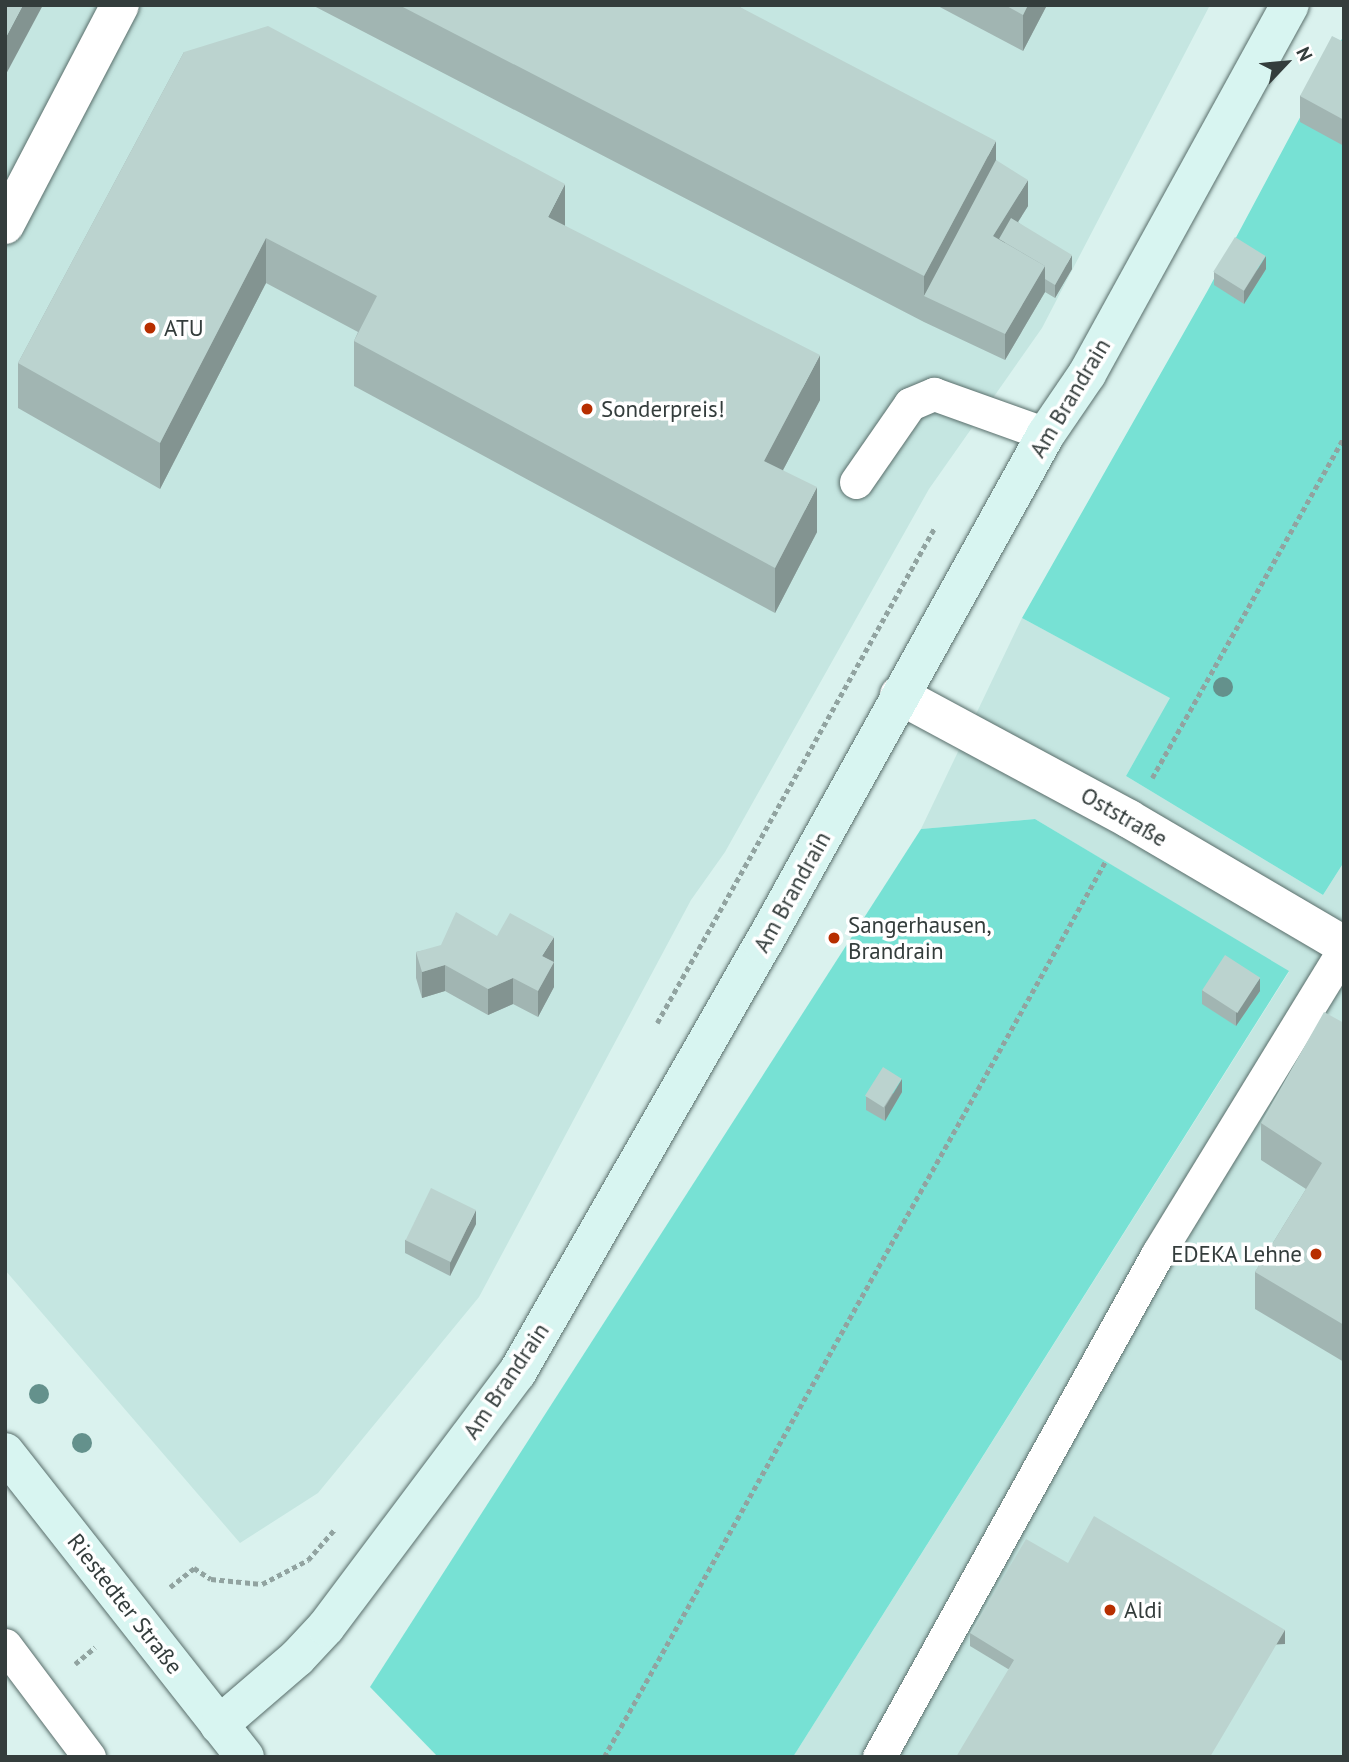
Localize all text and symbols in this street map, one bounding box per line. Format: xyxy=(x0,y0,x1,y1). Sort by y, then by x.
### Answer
north arrow xyxy=(1251,28,1321,98)
text: N xyxy=(1291,43,1318,65)
place label: ATU xyxy=(164,314,204,342)
marker: ATU xyxy=(142,320,158,336)
street label: Am Brandrain xyxy=(1024,334,1116,462)
place label: Sonderpreis! xyxy=(601,395,725,423)
marker: Sonderpreis! xyxy=(579,401,595,417)
street label: Oststraße xyxy=(1076,781,1172,853)
street label: Am Brandrain xyxy=(747,827,837,957)
place label: Sangerhausen, Brandrain xyxy=(848,911,992,965)
marker: Sangerhausen, Brandrain xyxy=(826,930,842,946)
place label: EDEKA Lehne xyxy=(1170,1240,1302,1268)
marker: EDEKA Lehne xyxy=(1308,1246,1324,1262)
street label: Am Brandrain xyxy=(457,1318,555,1444)
street label: Riestedter Straße xyxy=(62,1528,188,1680)
place label: Aldi xyxy=(1124,1596,1163,1624)
marker: Aldi xyxy=(1102,1602,1118,1618)

